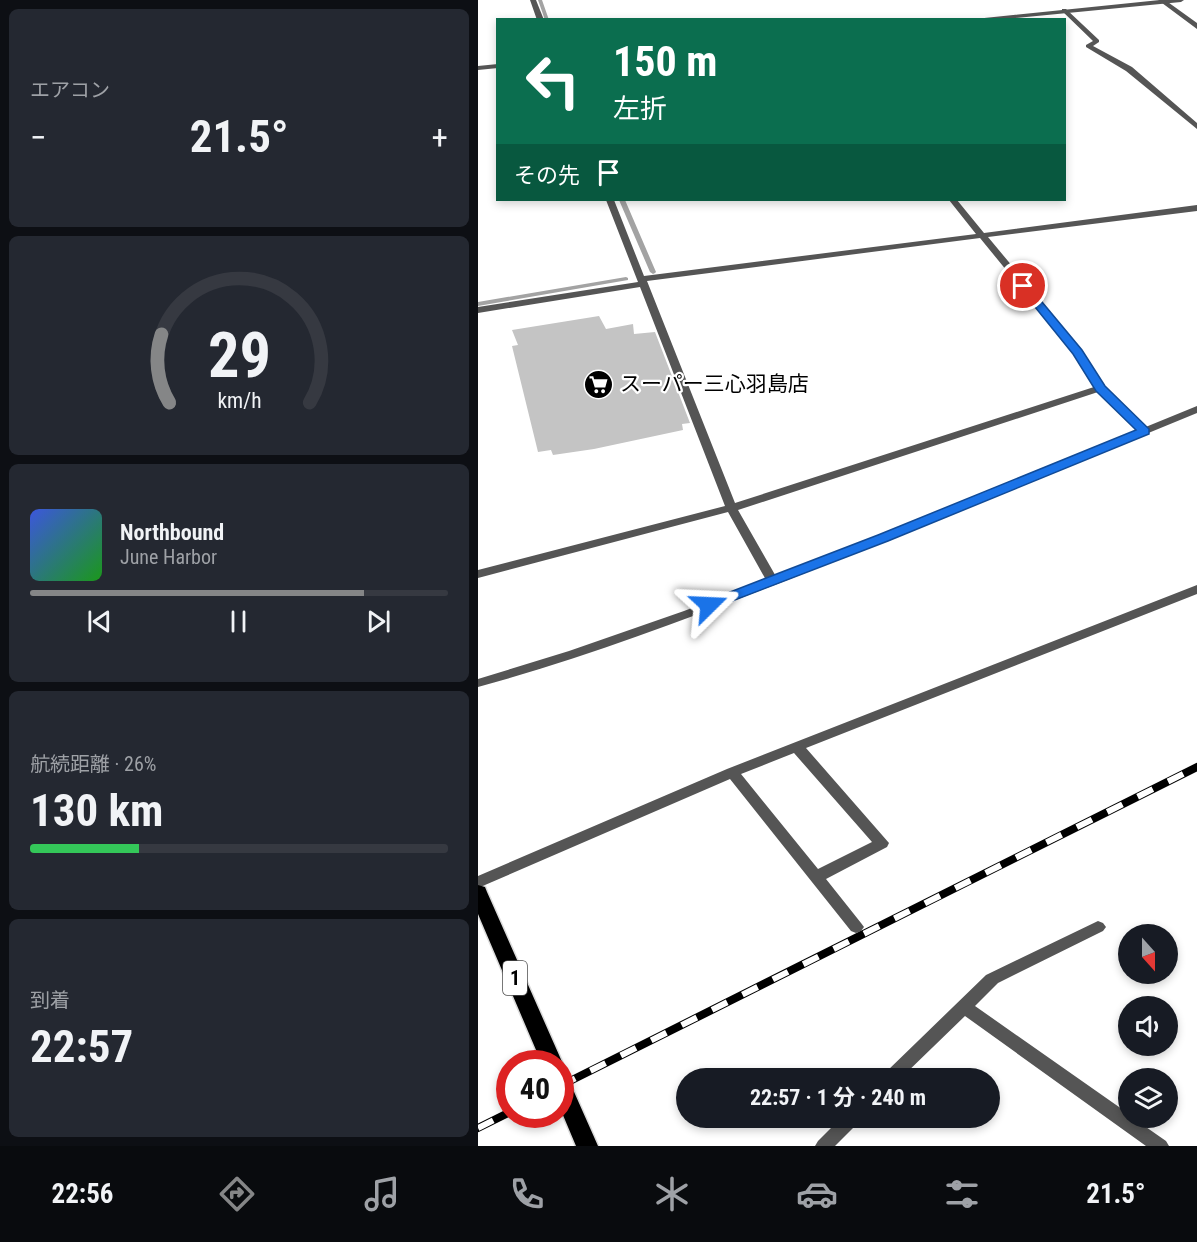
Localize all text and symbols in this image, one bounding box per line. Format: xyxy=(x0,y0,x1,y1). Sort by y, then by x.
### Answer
text: 150 m xyxy=(613,37,718,86)
icon: left xyxy=(514,42,592,120)
text: エアコン xyxy=(30,78,110,102)
text: 左折 xyxy=(613,93,667,125)
text: 21.5° xyxy=(190,110,288,163)
text: − xyxy=(30,118,47,157)
text: + xyxy=(432,118,448,157)
icon: arrive xyxy=(592,156,625,189)
text: その先 xyxy=(514,163,580,188)
pin xyxy=(997,260,1048,311)
icon: arrive xyxy=(1006,269,1039,302)
text: 29 xyxy=(207,319,271,392)
supermarket icon: スーパー三心羽島店 xyxy=(583,368,615,400)
place label: スーパー三心羽島店 xyxy=(620,372,809,396)
text: km/h xyxy=(217,388,261,413)
text: Northbound xyxy=(120,520,224,545)
text: June Harbor xyxy=(120,545,217,569)
position arrow xyxy=(677,573,741,637)
icon: previous xyxy=(83,605,116,638)
icon: pause xyxy=(222,605,255,638)
icon: next xyxy=(362,605,395,638)
text: 航続距離 · 26% xyxy=(30,752,156,776)
text: 130 km xyxy=(30,784,163,837)
north arrow xyxy=(1118,924,1178,984)
map controls xyxy=(1118,924,1178,1128)
road number: 1 xyxy=(503,961,527,995)
text: 到着 xyxy=(30,988,70,1012)
button: sound xyxy=(1118,996,1178,1056)
text: 22:57 xyxy=(30,1020,133,1073)
speed limit sign: 40 xyxy=(496,1050,574,1128)
button: layers xyxy=(1118,1068,1178,1128)
text: 22:57 · 1 分 · 240 m xyxy=(750,1085,926,1110)
icon: directions xyxy=(216,1173,258,1215)
icon: music xyxy=(361,1173,403,1215)
icon: phone xyxy=(506,1173,548,1215)
icon: climate xyxy=(651,1173,693,1215)
icon: car xyxy=(796,1173,838,1215)
icon: filters xyxy=(941,1173,983,1215)
text: 22:56 xyxy=(51,1178,113,1210)
text: 21.5° xyxy=(1086,1178,1146,1210)

